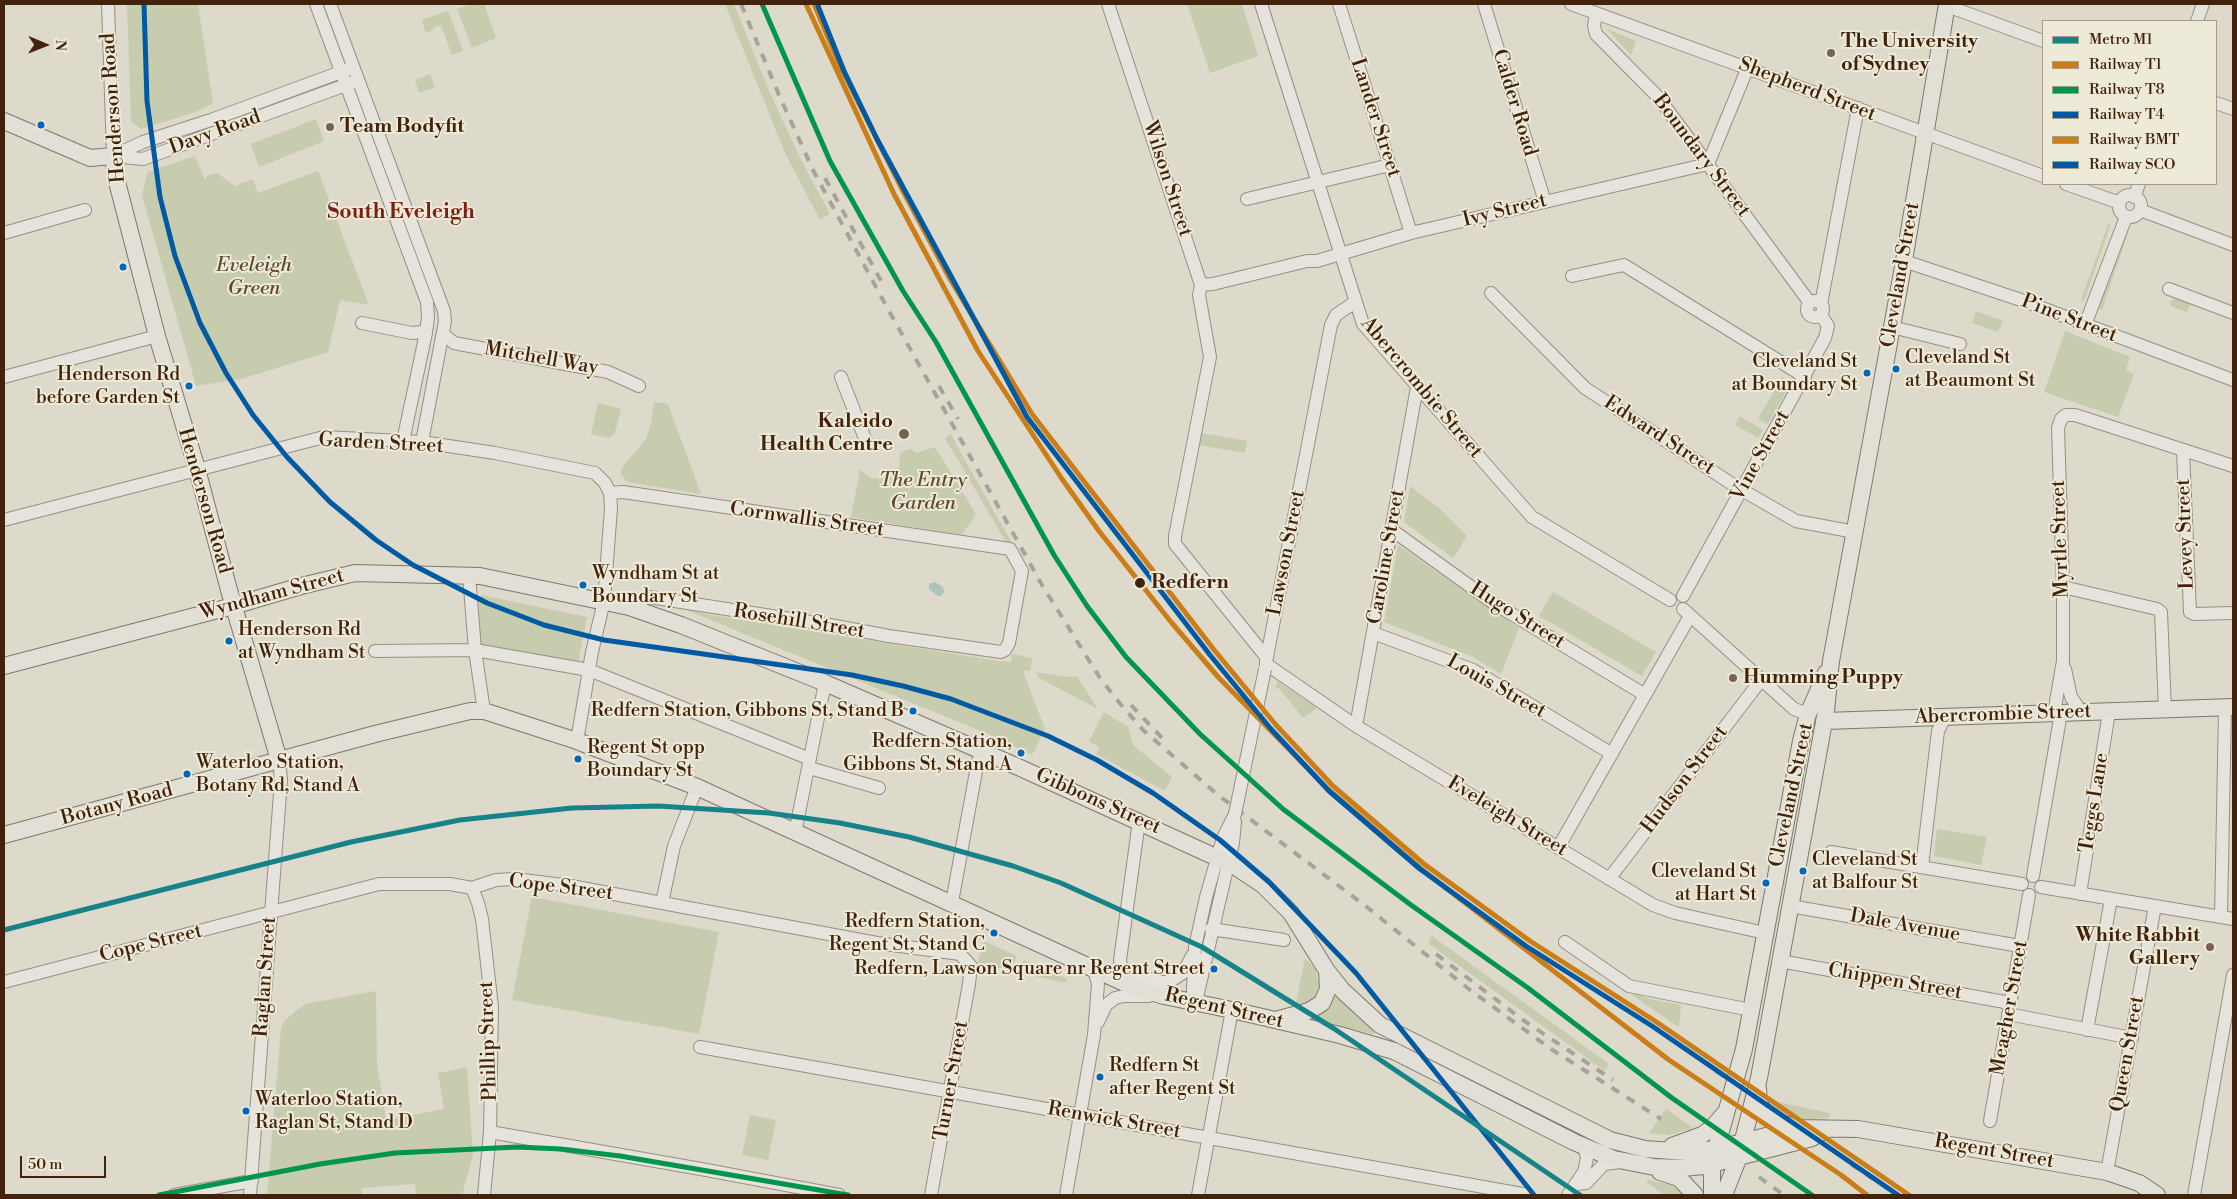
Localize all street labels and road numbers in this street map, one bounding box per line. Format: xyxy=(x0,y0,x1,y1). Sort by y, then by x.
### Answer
street label: Henderson Road xyxy=(97,32,131,184)
street label: Calder Road xyxy=(1486,47,1542,159)
street label: Shepherd Street xyxy=(1735,53,1879,127)
street label: Lander Street xyxy=(1344,55,1406,181)
street label: Boundary Street xyxy=(1647,90,1755,222)
street label: Davy Road xyxy=(166,105,264,161)
street label: Wilson Street xyxy=(1137,118,1197,240)
street label: Ivy Street xyxy=(1461,189,1549,233)
street label: Cleveland Street xyxy=(1876,200,1926,350)
street label: Pine Street xyxy=(2018,290,2120,348)
street label: Abercrombie Street xyxy=(1355,312,1487,464)
street label: Mitchell Way xyxy=(482,337,600,381)
street label: Edward Street xyxy=(1599,391,1719,481)
street label: Vine Street xyxy=(1726,406,1796,506)
street label: Henderson Road xyxy=(172,425,236,577)
street label: Garden Street xyxy=(318,429,444,459)
street label: Levey Street xyxy=(2172,478,2200,590)
street label: Myrtle Street xyxy=(2047,479,2075,599)
street label: Lawson Street xyxy=(1263,488,1311,618)
street label: Caroline Street xyxy=(1363,488,1411,626)
street label: Cornwallis Street xyxy=(728,497,886,543)
street label: Wyndham Street xyxy=(197,564,347,626)
street label: Hugo Street xyxy=(1465,577,1569,655)
street label: Rosehill Street xyxy=(732,600,866,644)
street label: Louis Street xyxy=(1442,650,1550,724)
street label: Abercrombie Street xyxy=(1914,700,2092,730)
street label: Hudson Street xyxy=(1637,721,1733,839)
street label: Cleveland Street xyxy=(1765,721,1819,869)
street label: Teggs Lane xyxy=(2075,751,2115,855)
street label: Gibbons Street xyxy=(1032,764,1164,840)
street label: Eveleigh Street xyxy=(1442,772,1572,862)
street label: Botany Road xyxy=(59,779,175,831)
street label: Cope Street xyxy=(507,870,615,906)
street label: Dale Avenue xyxy=(1848,904,1962,948)
street label: Raglan Street xyxy=(250,916,282,1038)
street label: Cope Street xyxy=(97,920,205,968)
street label: Meagher Street xyxy=(1986,938,2034,1078)
street label: Chippen Street xyxy=(1826,958,1964,1006)
street label: Phillip Street xyxy=(475,980,503,1102)
street label: Regent Street xyxy=(1162,984,1286,1034)
street label: Queen Street xyxy=(2106,994,2150,1114)
street label: Turner Street xyxy=(930,1019,974,1143)
street label: Renwick Street xyxy=(1045,1097,1183,1145)
street label: Regent Street xyxy=(1932,1130,2056,1174)

